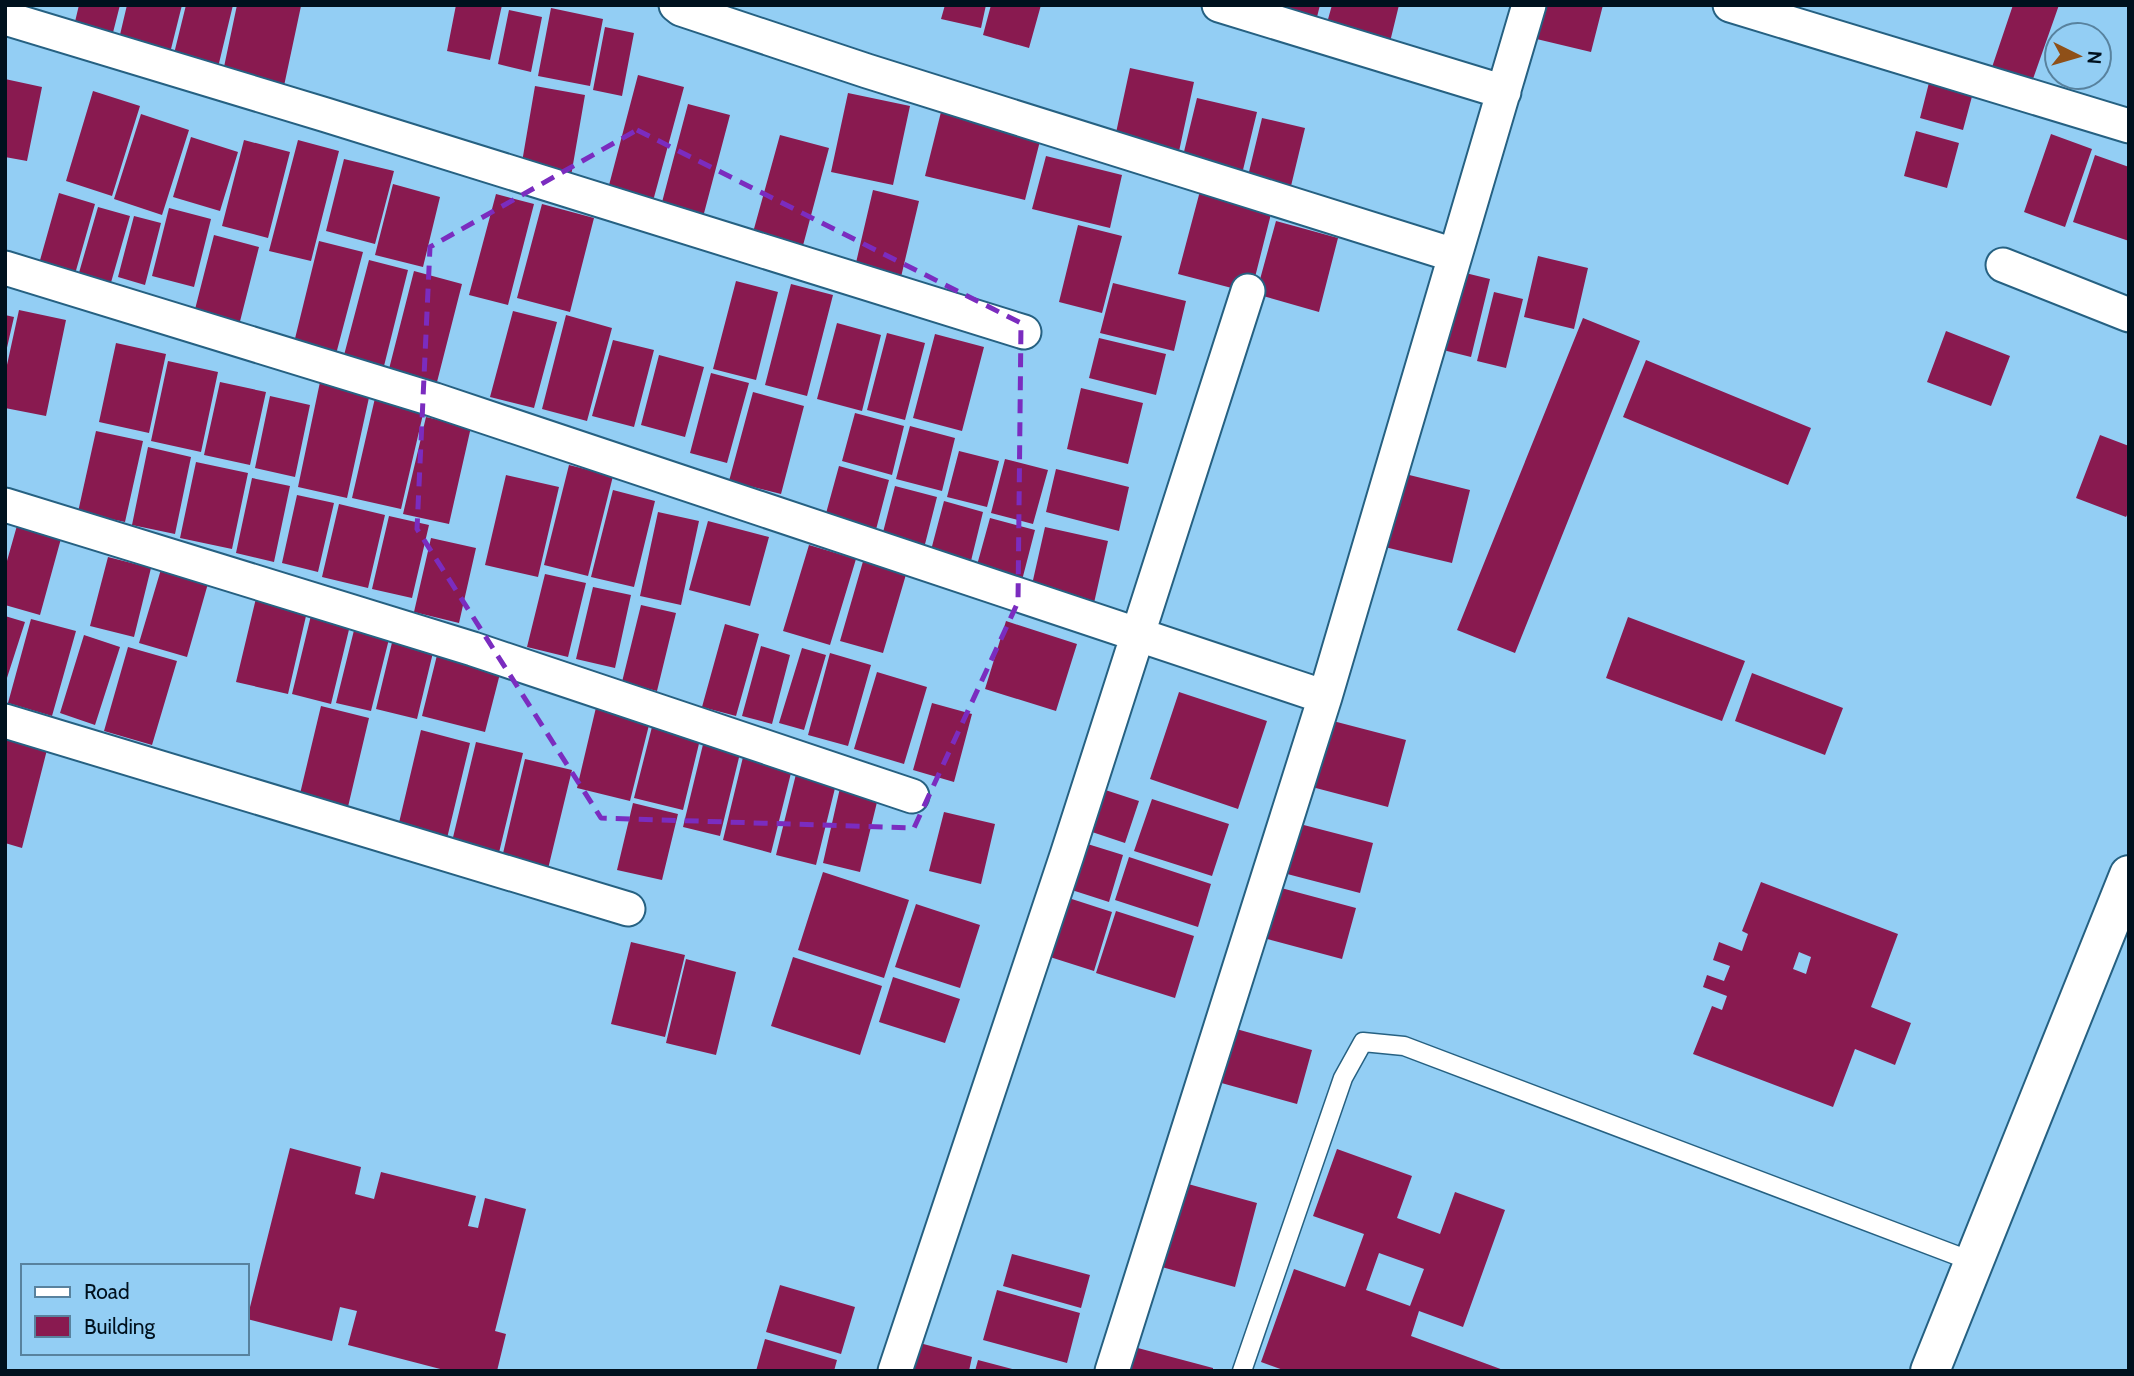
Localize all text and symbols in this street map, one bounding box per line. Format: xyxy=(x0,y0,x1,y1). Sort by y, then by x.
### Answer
north arrow xyxy=(2043,21,2113,91)
text: N xyxy=(2082,50,2106,65)
legend xyxy=(21,1264,248,1355)
text: Road xyxy=(84,1279,130,1304)
text: Building xyxy=(84,1314,156,1339)

